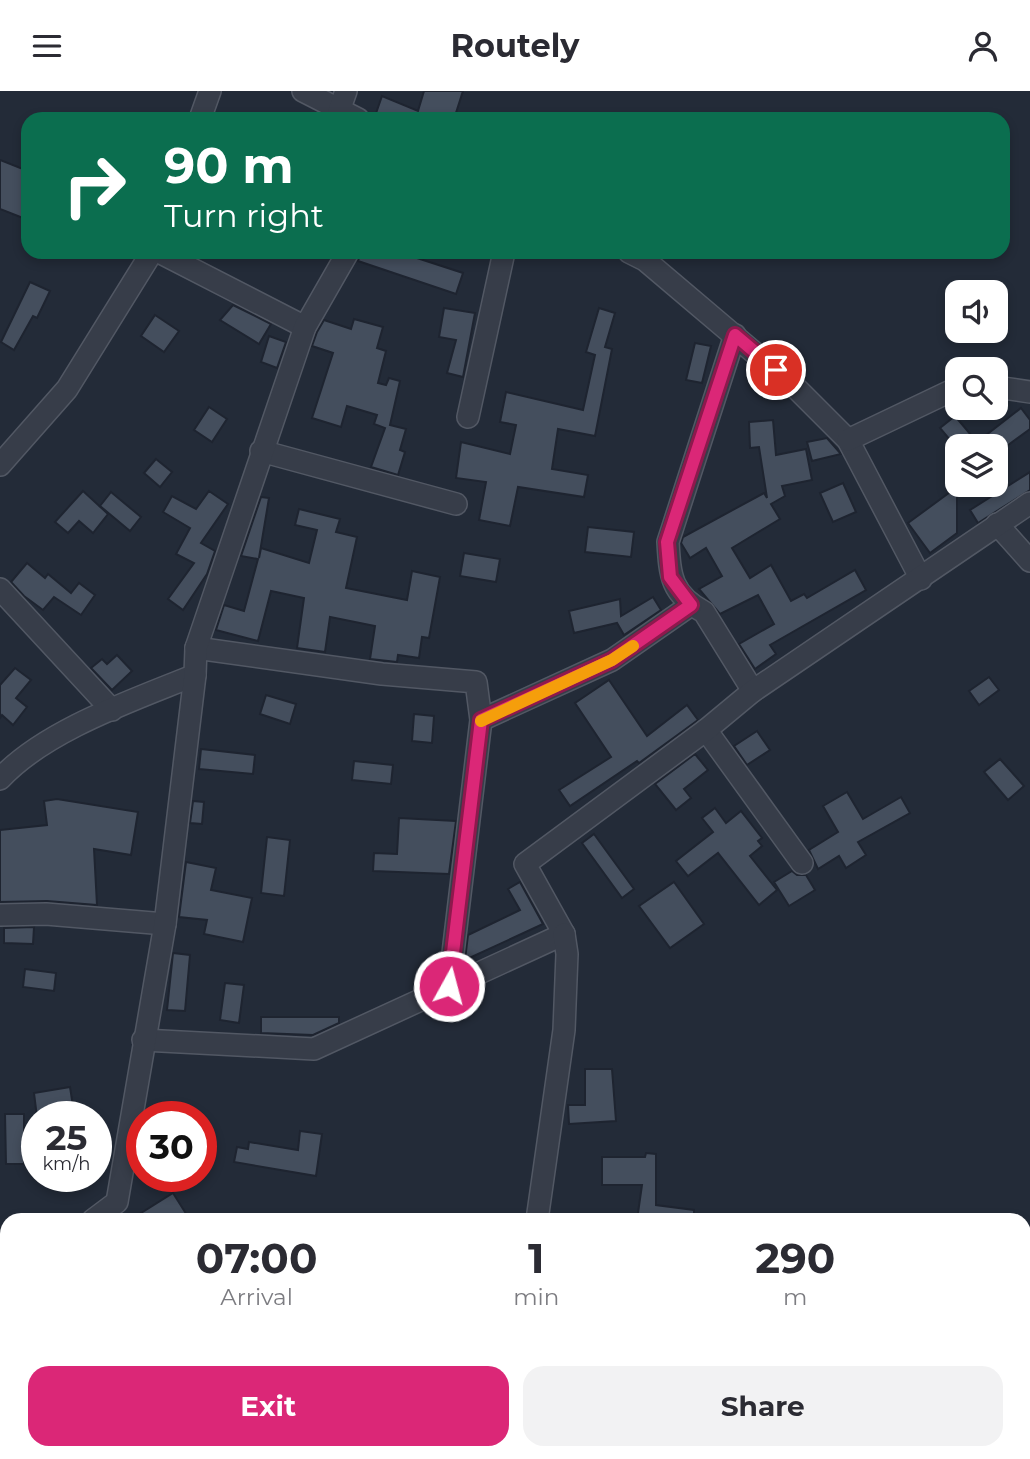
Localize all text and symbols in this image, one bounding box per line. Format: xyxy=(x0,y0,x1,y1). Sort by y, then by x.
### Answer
text: Routely xyxy=(451,26,579,65)
icon: menu xyxy=(28,27,66,65)
icon: person xyxy=(964,27,1002,65)
text: 90 m xyxy=(164,136,294,195)
icon: right xyxy=(49,140,140,231)
text: Turn right xyxy=(164,196,324,235)
map controls xyxy=(945,280,1008,497)
button: sound xyxy=(945,280,1008,343)
pin xyxy=(746,340,806,400)
icon: arrive xyxy=(757,351,795,389)
button: search xyxy=(945,357,1008,420)
button: layers xyxy=(945,434,1008,497)
position arrow xyxy=(412,949,486,1023)
speed limit sign: 30 xyxy=(126,1101,217,1192)
text: 25 xyxy=(46,1116,87,1159)
text: km/h xyxy=(42,1153,91,1175)
text: 07:00 xyxy=(196,1232,317,1284)
text: 1 xyxy=(528,1232,545,1284)
text: 290 xyxy=(755,1232,835,1284)
text: Arrival xyxy=(220,1283,293,1311)
text: min xyxy=(513,1283,559,1311)
text: m xyxy=(783,1283,807,1311)
button: Exit xyxy=(28,1366,509,1446)
button: Share xyxy=(523,1366,1003,1446)

